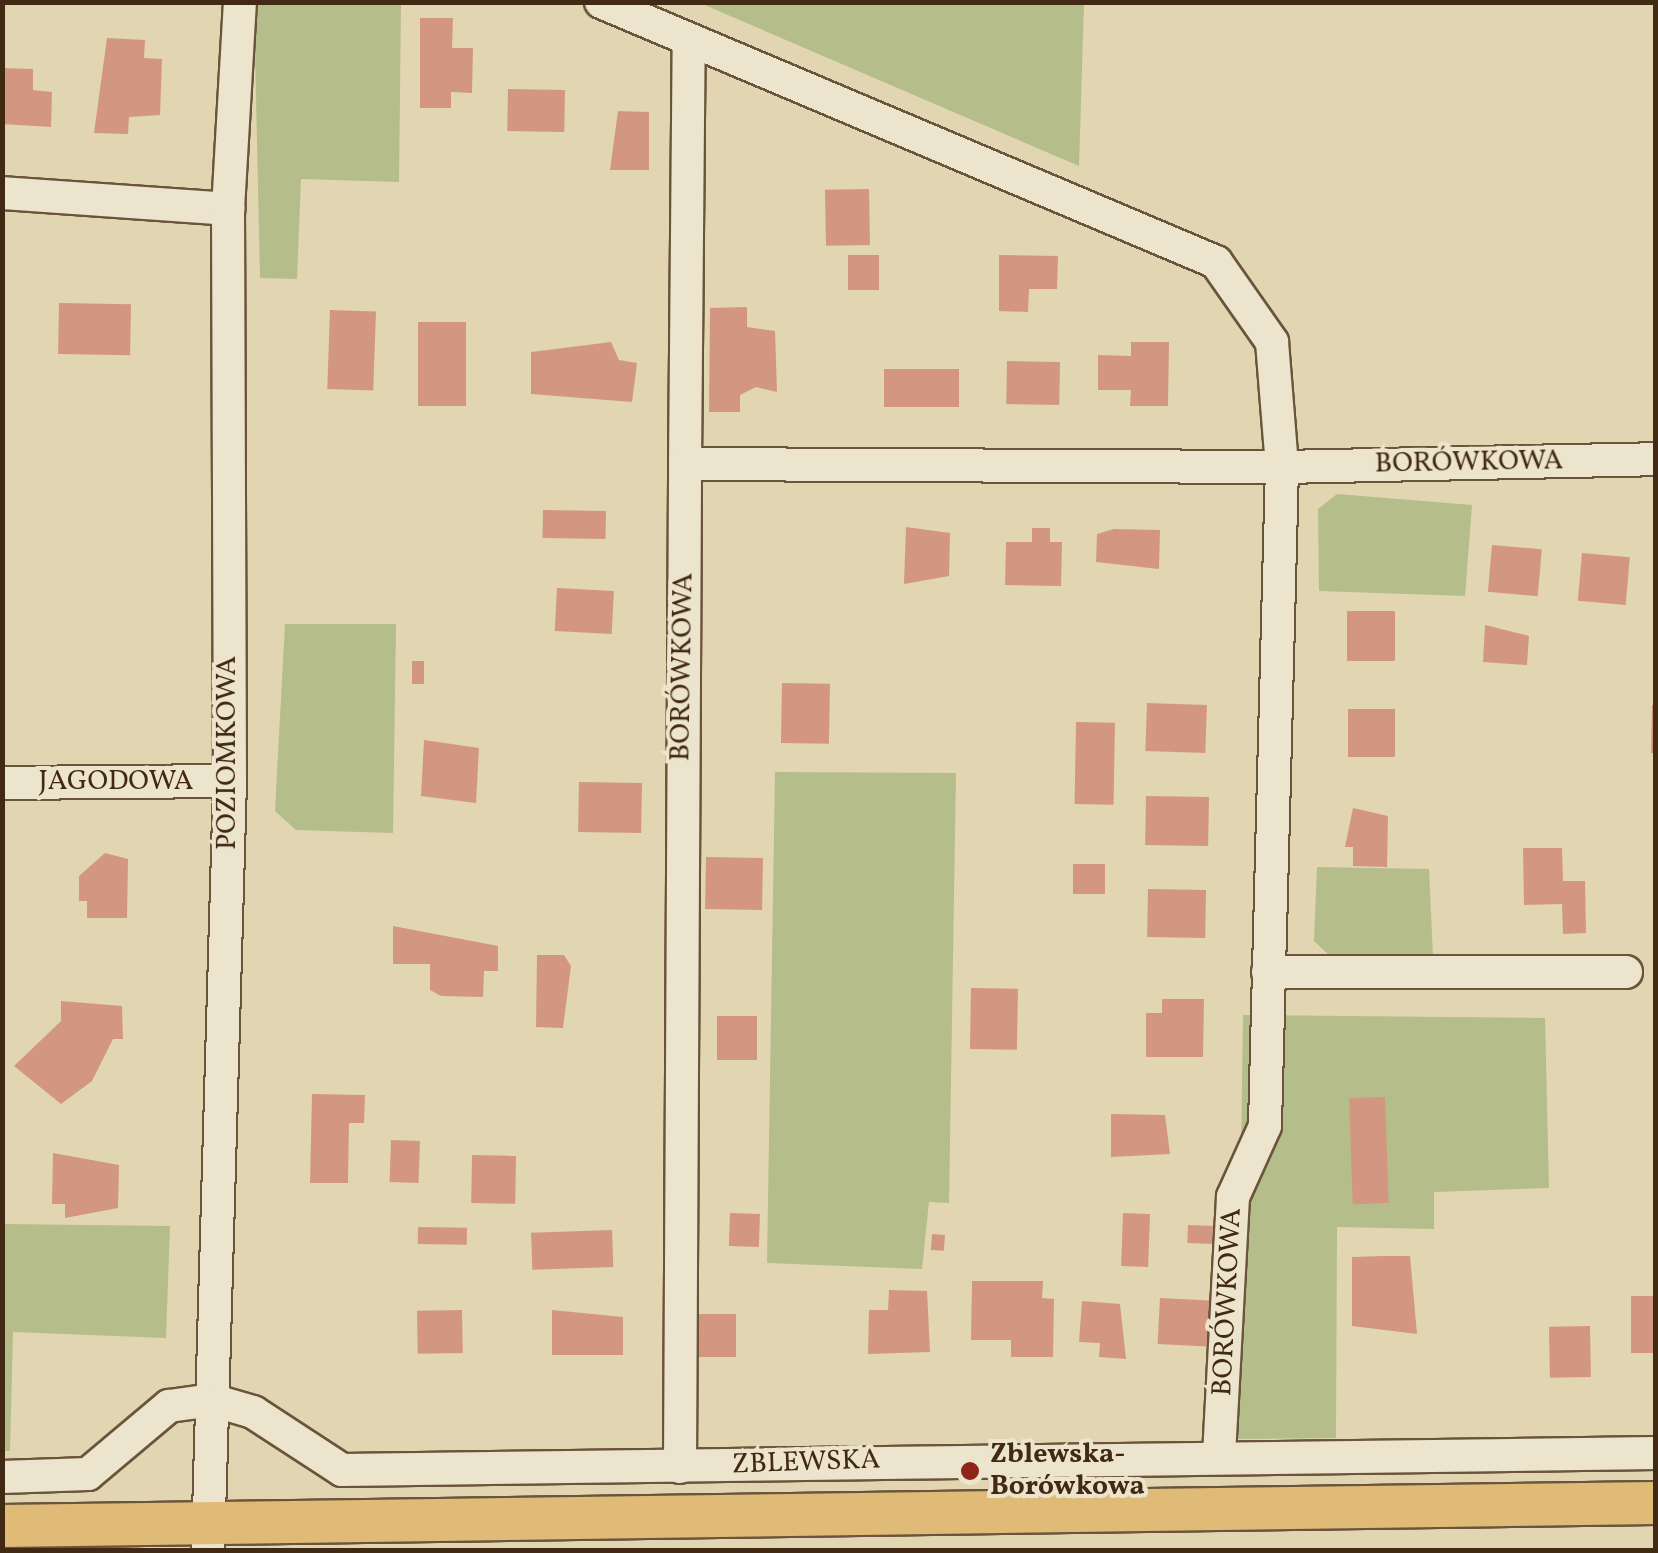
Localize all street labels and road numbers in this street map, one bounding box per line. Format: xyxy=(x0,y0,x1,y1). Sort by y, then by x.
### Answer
street label: BORÓWKOWA xyxy=(1374,445,1564,481)
street label: BORÓWKOWA xyxy=(665,572,701,762)
street label: POZIOMKOWA xyxy=(211,656,245,850)
street label: JAGODOWA xyxy=(39,765,193,799)
street label: BORÓWKOWA xyxy=(1206,1207,1250,1397)
street label: ZBLEWSKA xyxy=(731,1444,881,1482)

